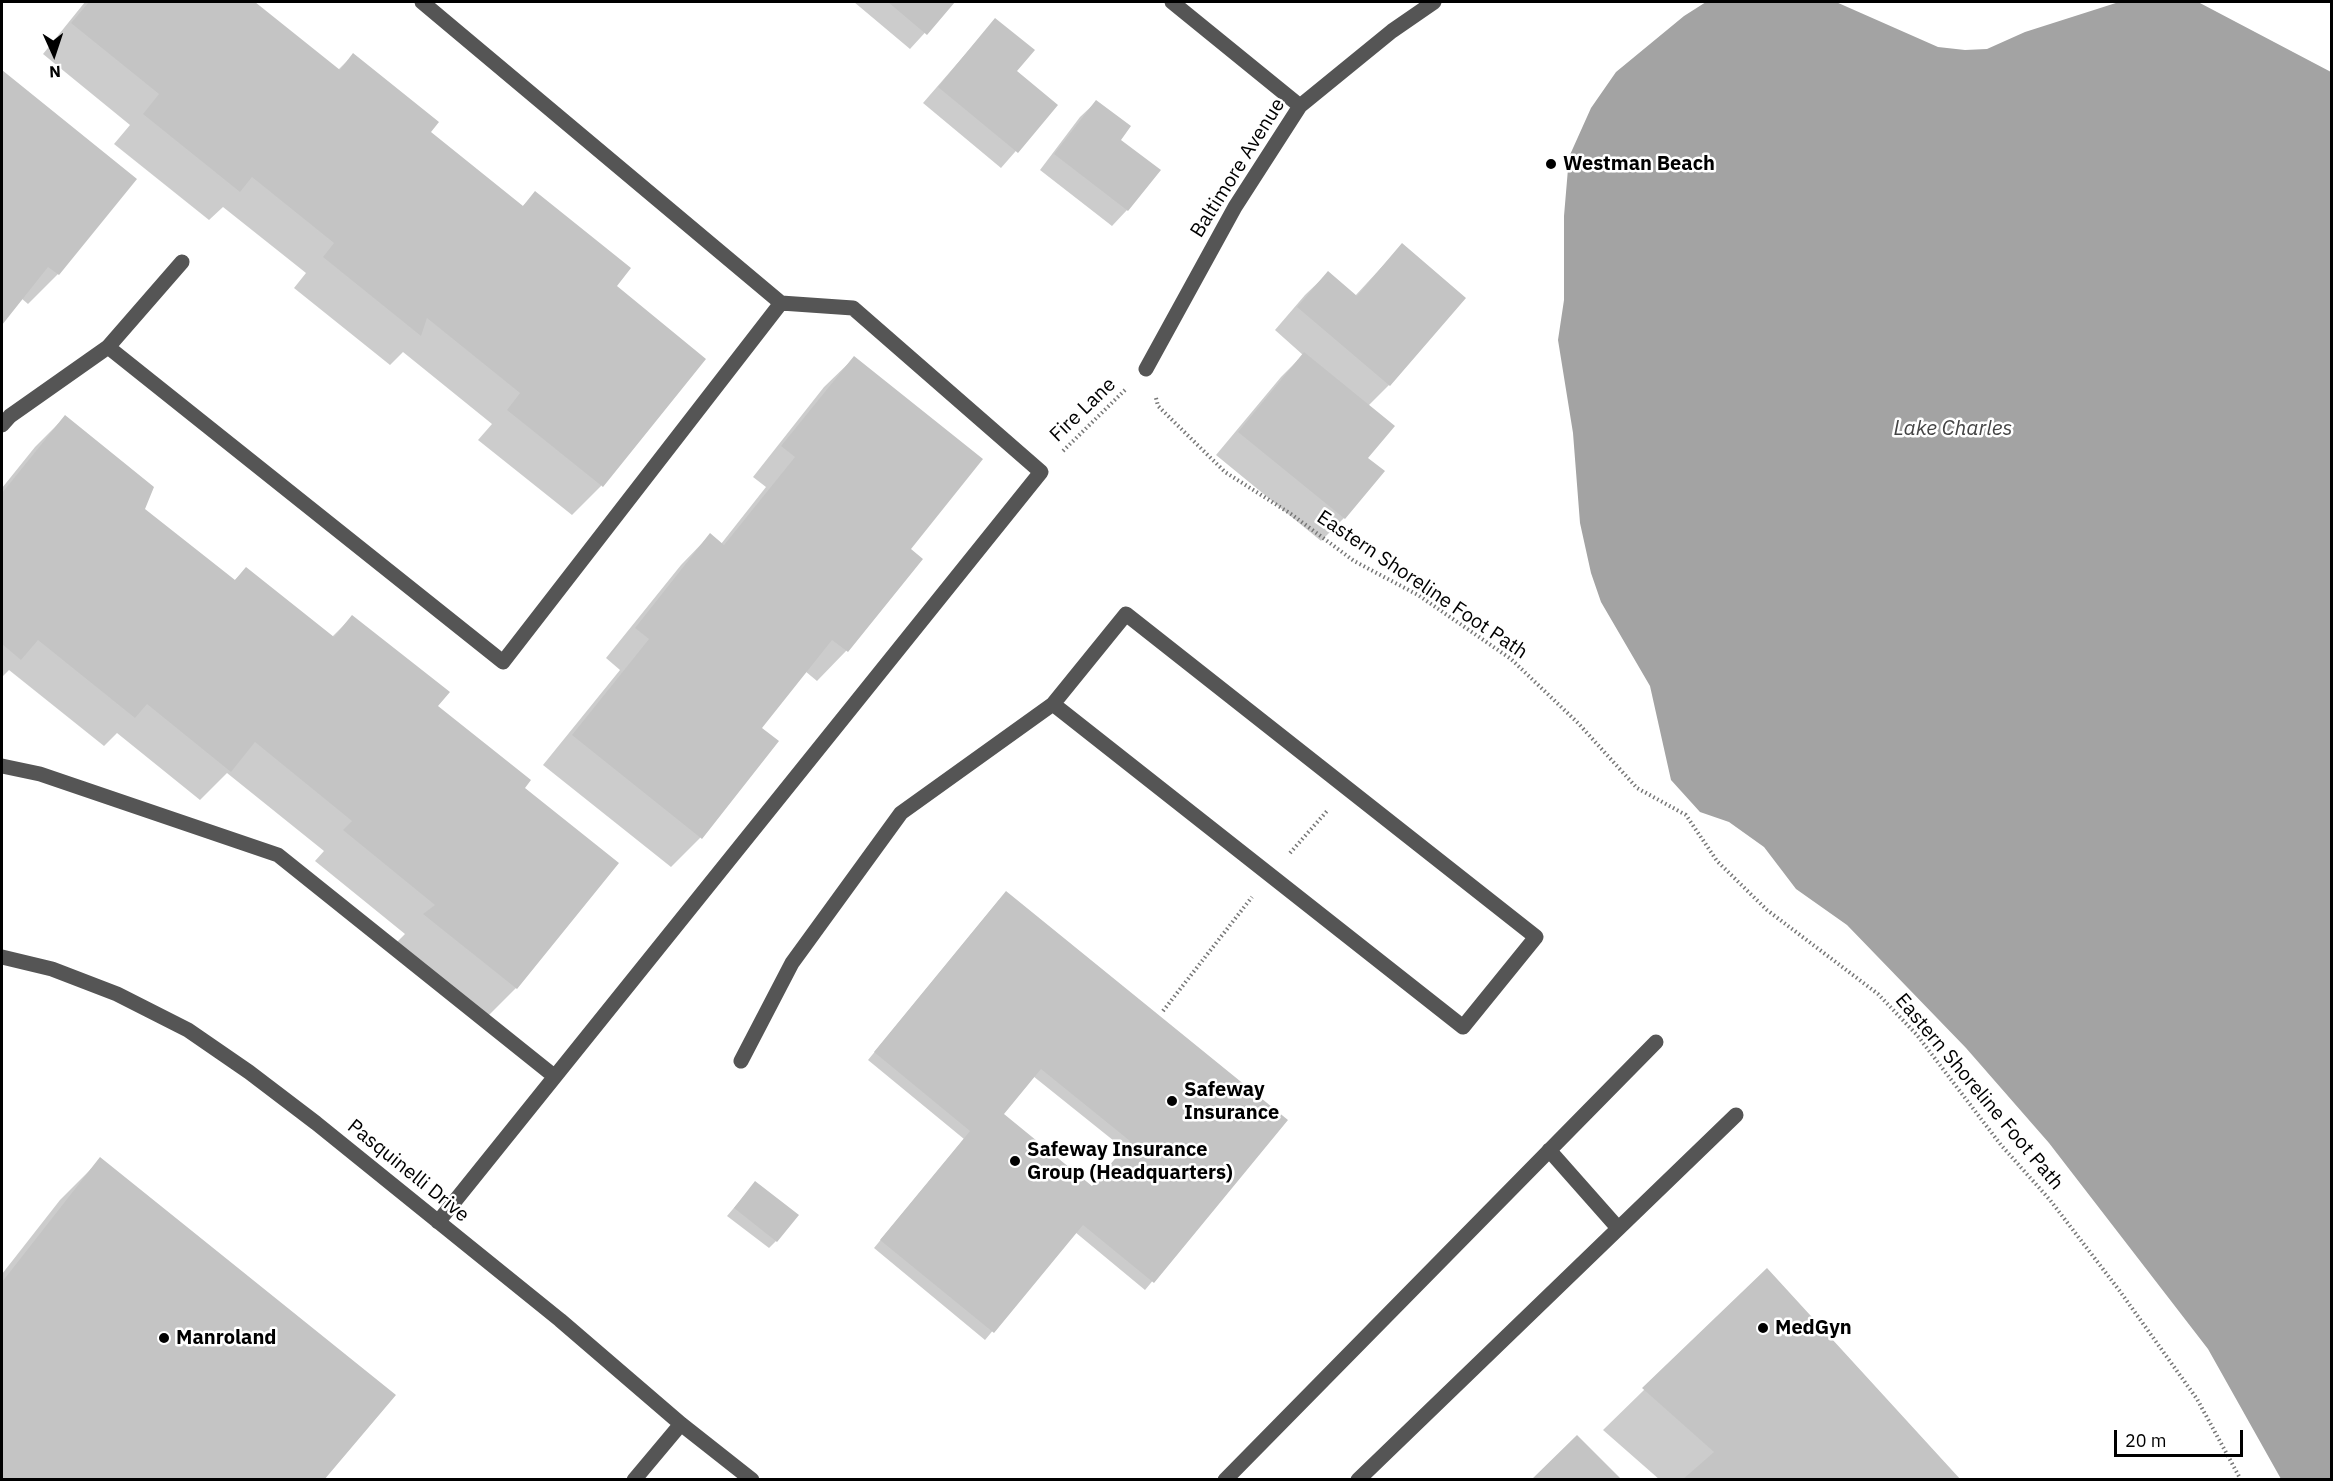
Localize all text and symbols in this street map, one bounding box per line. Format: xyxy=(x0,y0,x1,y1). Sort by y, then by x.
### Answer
north arrow xyxy=(24,24,84,84)
text: N xyxy=(49,62,61,82)
street label: Baltimore Avenue xyxy=(1186,94,1290,242)
place label: Westman Beach xyxy=(1563,152,1715,176)
marker: Westman Beach xyxy=(1544,157,1558,171)
street label: Fire Lane xyxy=(1045,373,1121,447)
water label: Lake Charles xyxy=(1894,416,2012,442)
street label: Eastern Shoreline Foot Path xyxy=(1312,505,1532,665)
street label: Eastern Shoreline Foot Path xyxy=(1890,989,2068,1195)
place label: Safeway Insurance xyxy=(1184,1078,1279,1125)
marker: Safeway Insurance xyxy=(1165,1094,1179,1108)
street label: Pasquinelli Drive xyxy=(342,1115,474,1227)
place label: Safeway Insurance Group (Headquarters) xyxy=(1027,1138,1233,1185)
marker: Safeway Insurance Group (Headquarters) xyxy=(1008,1154,1022,1168)
place label: MedGyn xyxy=(1775,1316,1852,1340)
marker: MedGyn xyxy=(1756,1321,1770,1335)
place label: Manroland xyxy=(176,1326,276,1350)
marker: Manroland xyxy=(157,1331,171,1345)
scale bar xyxy=(2117,1418,2246,1456)
text: 20 m xyxy=(2125,1429,2167,1452)

